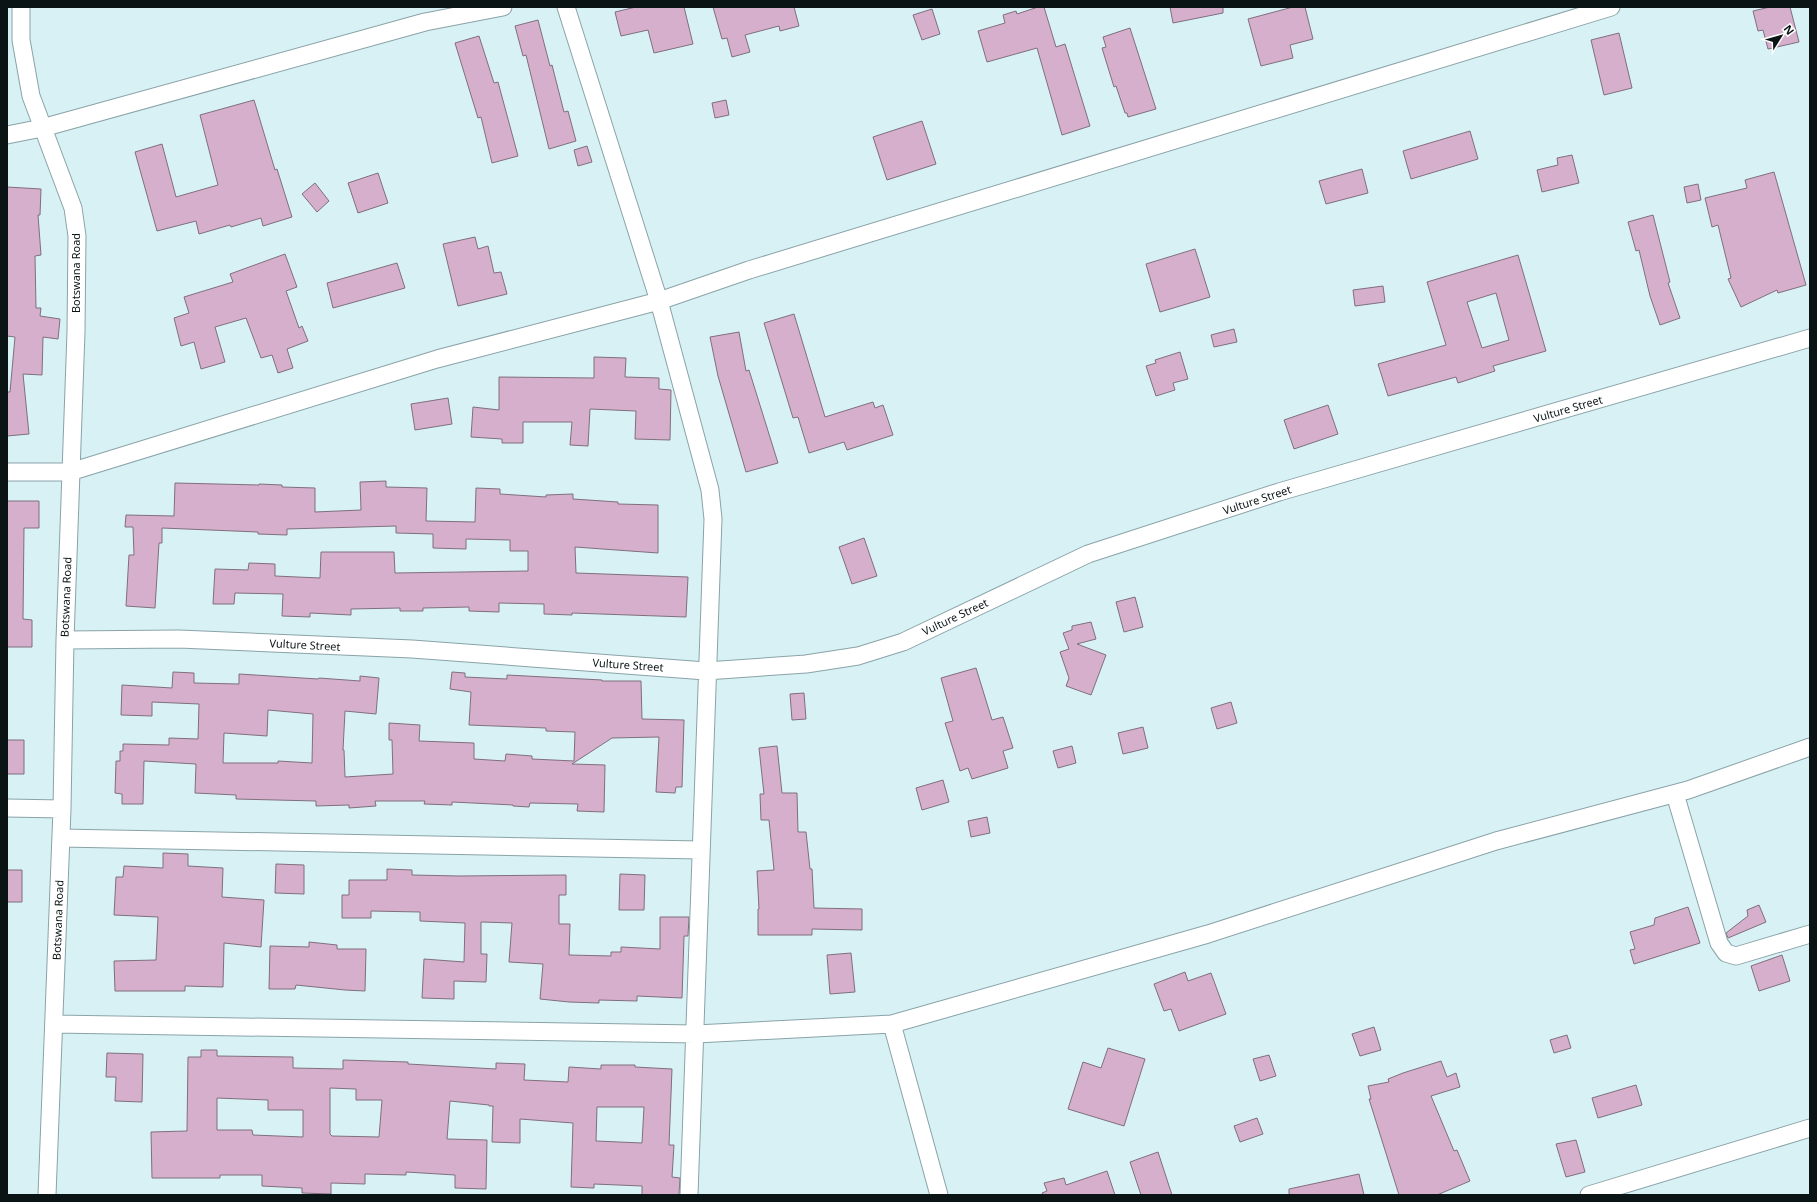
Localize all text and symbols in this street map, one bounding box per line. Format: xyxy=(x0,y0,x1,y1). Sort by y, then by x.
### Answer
north arrow xyxy=(1761,16,1801,56)
text: N xyxy=(1781,22,1798,38)
street label: Botswana Road xyxy=(68,233,83,313)
street label: Vulture Street xyxy=(1532,392,1604,426)
street label: Vulture Street xyxy=(1221,481,1293,518)
street label: Botswana Road xyxy=(57,557,74,637)
street label: Vulture Street xyxy=(919,595,990,638)
street label: Vulture Street xyxy=(269,635,341,654)
street label: Vulture Street xyxy=(592,655,664,674)
street label: Botswana Road xyxy=(49,880,66,960)

